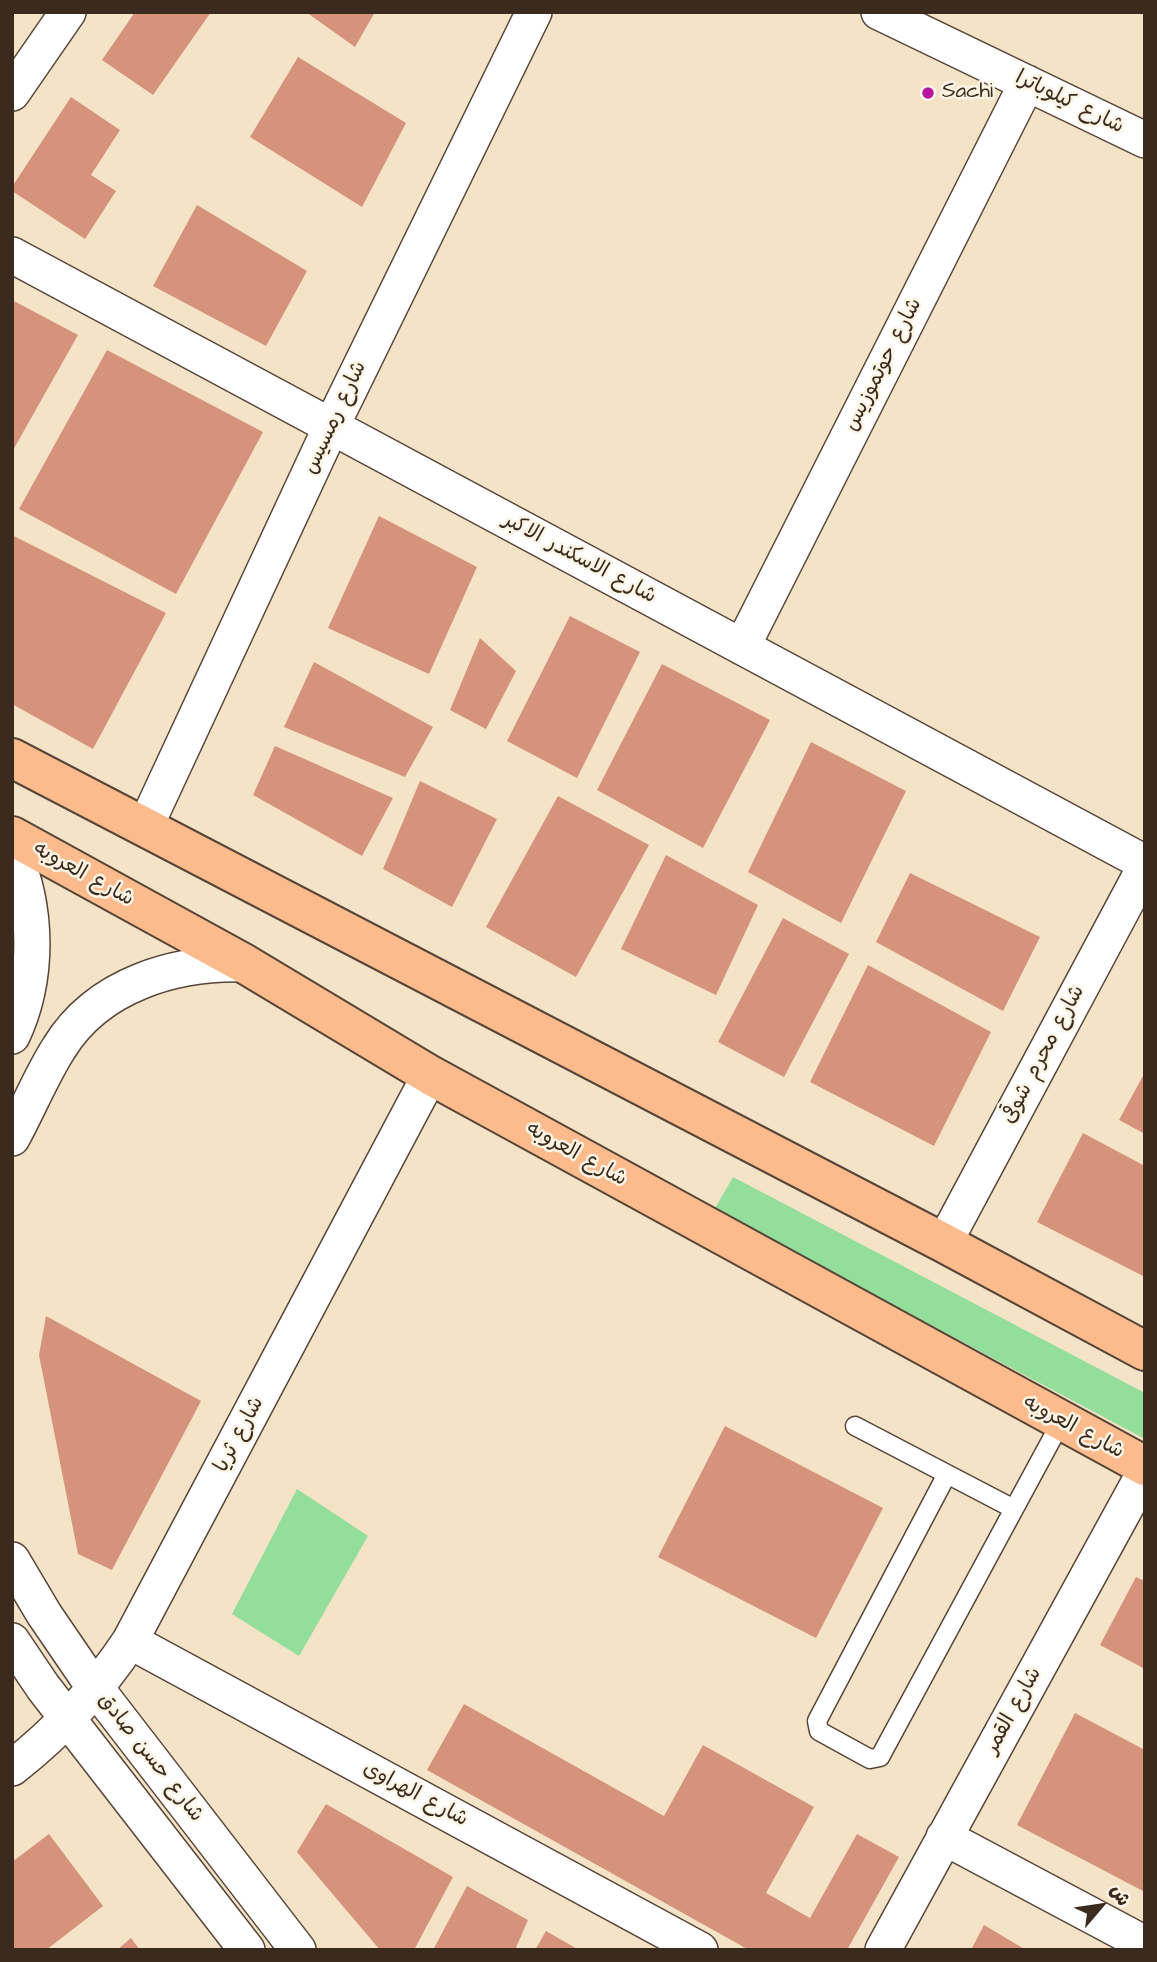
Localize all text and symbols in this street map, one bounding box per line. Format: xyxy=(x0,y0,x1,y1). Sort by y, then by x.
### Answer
street label: شارع كيلوباترا xyxy=(1011,66,1127,140)
place label: Sachi xyxy=(942,80,993,106)
marker: Sachi xyxy=(920,85,936,101)
street label: شارع حوتموزيس xyxy=(840,294,928,436)
street label: شارع رمسيس xyxy=(299,357,373,479)
street label: شارع الاسكندر الاكبر xyxy=(498,508,660,610)
street label: شارع العروبه xyxy=(28,837,138,913)
street label: شارع محرم شوقى xyxy=(997,981,1091,1129)
street label: شارع العروبه xyxy=(521,1117,631,1193)
street label: شارع العروبه xyxy=(1018,1391,1128,1465)
street label: شارع ثريا xyxy=(210,1393,270,1477)
street label: شارع القمر xyxy=(980,1663,1048,1759)
street label: شارع حسن صادق xyxy=(92,1688,208,1828)
street label: شارع الهراوى xyxy=(358,1757,472,1833)
north arrow xyxy=(1066,1871,1136,1941)
text: ش xyxy=(1103,1880,1137,1911)

